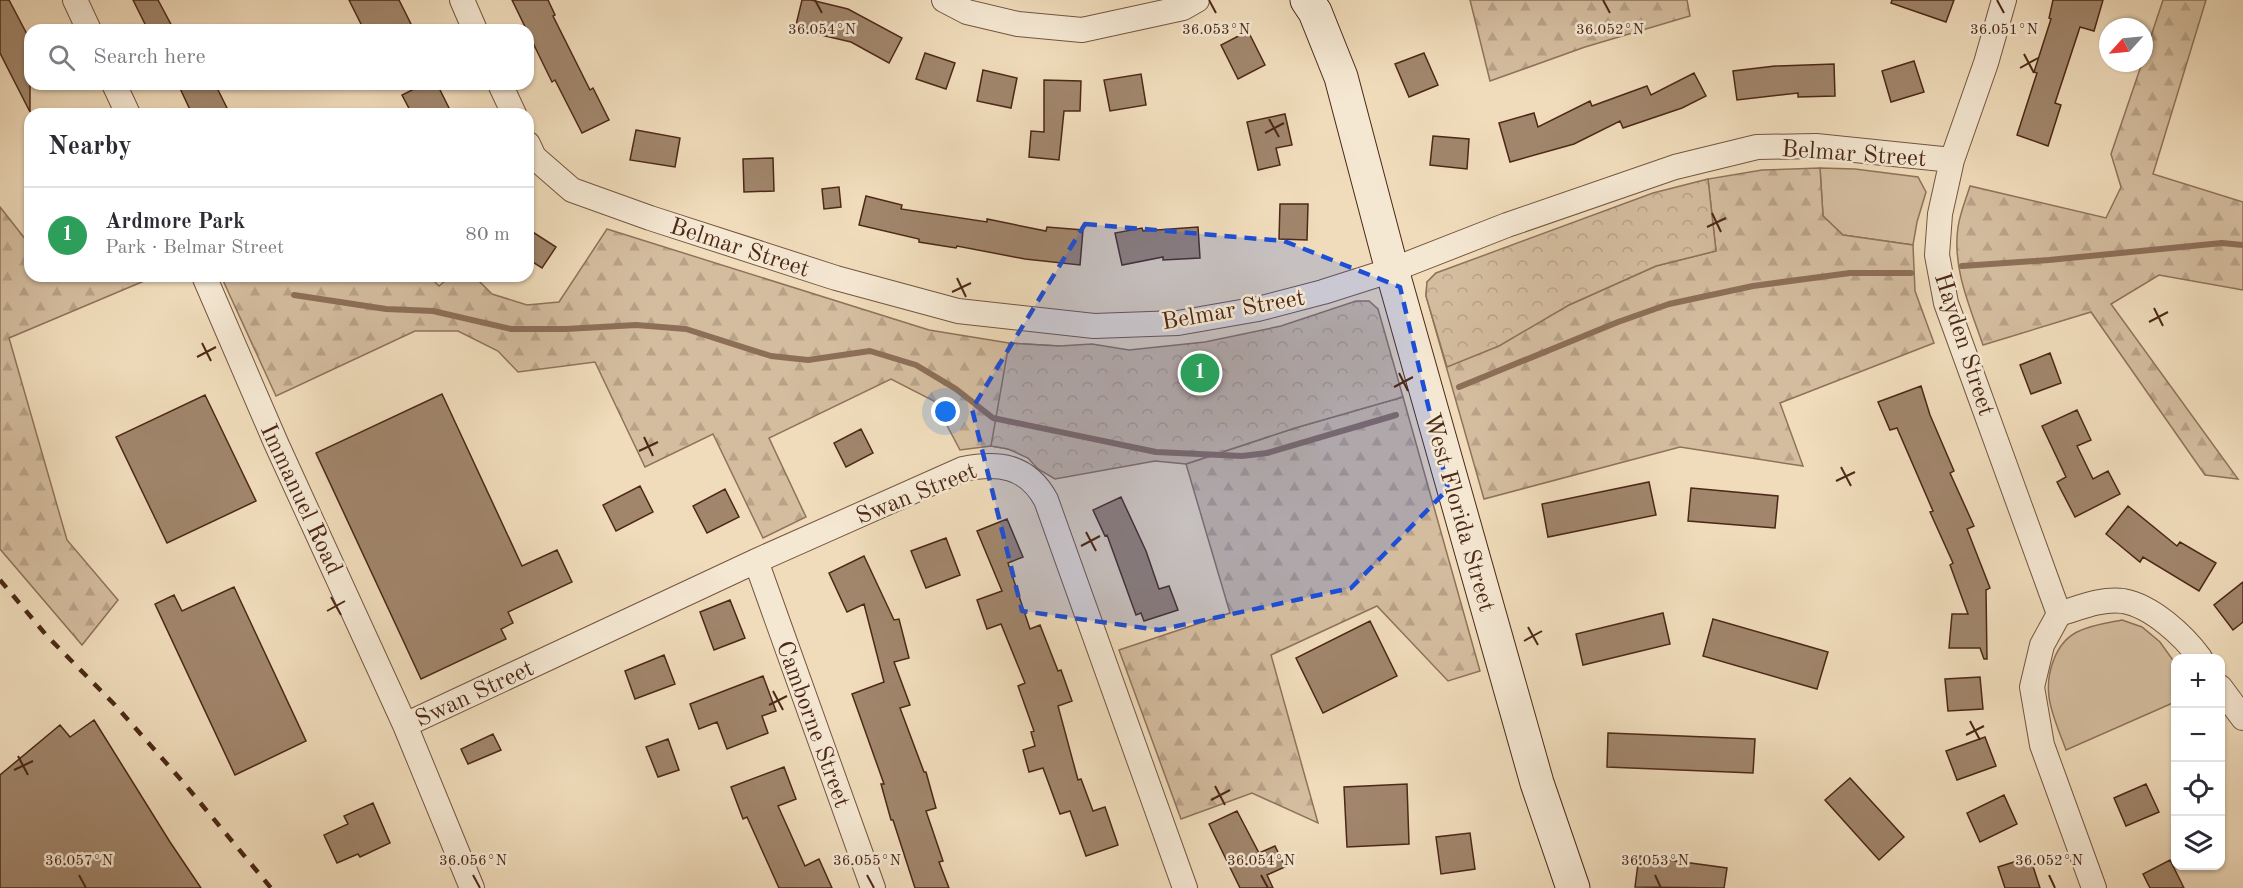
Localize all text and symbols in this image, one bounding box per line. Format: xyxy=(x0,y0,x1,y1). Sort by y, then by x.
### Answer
north arrow xyxy=(2099,18,2153,72)
text: 36.054°N xyxy=(788,23,856,38)
text: 36.053°N xyxy=(1182,23,1250,38)
text: 36.052°N xyxy=(1576,23,1644,38)
text: 36.051°N xyxy=(1970,23,2038,38)
search box xyxy=(24,24,534,90)
icon: search xyxy=(45,41,78,74)
text: Search here xyxy=(93,46,206,68)
text: Nearby xyxy=(48,134,132,160)
street label: Belmar Street xyxy=(1781,138,1927,172)
text: Ardmore Park xyxy=(105,211,245,233)
street label: Belmar Street xyxy=(667,215,812,283)
text: 1 xyxy=(62,225,73,245)
text: 80 m xyxy=(465,225,510,245)
text: Park · Belmar Street xyxy=(105,238,284,258)
street label: Hayden Street xyxy=(1929,270,1998,419)
street label: Belmar Street xyxy=(1160,287,1307,335)
pin: 1 xyxy=(1180,350,1220,395)
your location xyxy=(931,397,960,426)
street label: West Florida Street xyxy=(1418,410,1498,615)
street label: Immanuel Road xyxy=(255,421,345,579)
street label: Swan Street xyxy=(853,460,981,530)
street label: Camborne Street xyxy=(771,638,853,811)
map controls xyxy=(2171,654,2225,870)
button: + xyxy=(2171,654,2225,708)
street label: Swan Street xyxy=(412,657,538,733)
button: − xyxy=(2171,708,2225,762)
button: locate xyxy=(2171,762,2225,816)
button: layers xyxy=(2171,816,2225,870)
text: 36.057°N xyxy=(45,854,113,869)
text: 36.056°N xyxy=(439,854,507,869)
text: 36.055°N xyxy=(833,854,901,869)
text: 36.054°N xyxy=(1227,854,1295,869)
text: 36.053°N xyxy=(1621,854,1689,869)
text: 36.052°N xyxy=(2015,854,2083,869)

